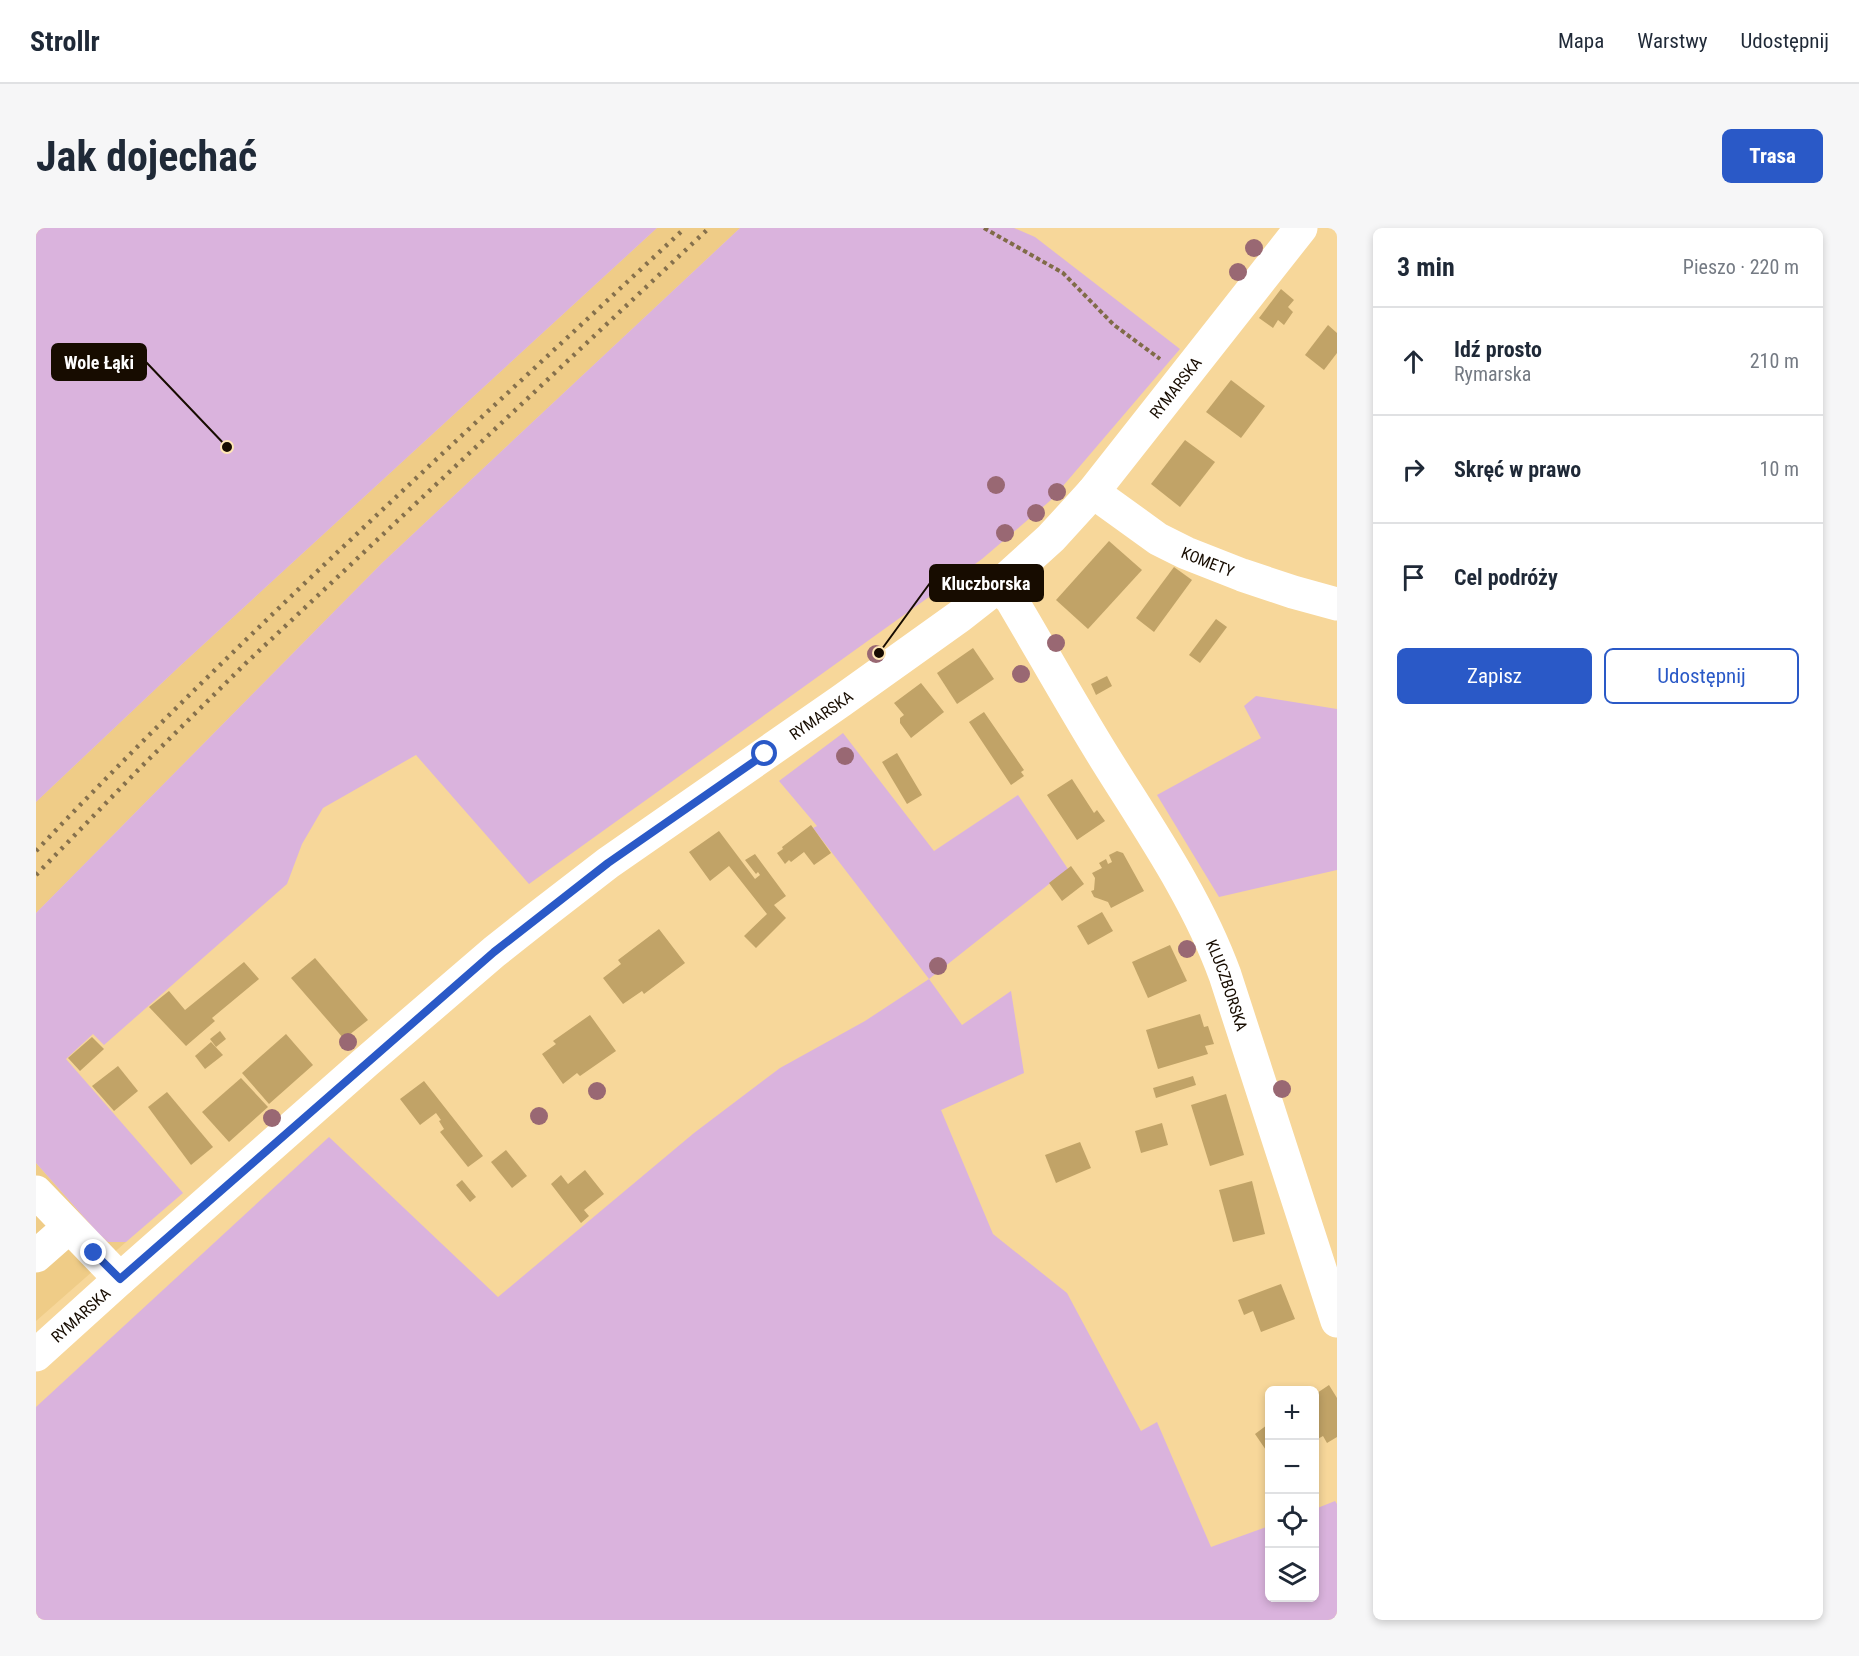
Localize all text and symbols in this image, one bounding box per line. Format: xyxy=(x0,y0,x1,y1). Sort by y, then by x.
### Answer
text: Strollr xyxy=(30,25,100,58)
text: Mapa xyxy=(1558,29,1604,53)
text: Warstwy xyxy=(1637,29,1708,53)
text: Udostępnij xyxy=(1741,29,1829,53)
button: Trasa xyxy=(1722,129,1823,183)
text: Jak dojechać xyxy=(36,132,257,181)
text: 3 min xyxy=(1397,252,1455,282)
text: Pieszo · 220 m xyxy=(1683,255,1799,279)
text: Idź prosto xyxy=(1454,337,1542,362)
callout: Wole Łąki xyxy=(52,344,146,380)
icon: ahead xyxy=(1397,345,1430,378)
text: 210 m xyxy=(1750,349,1799,373)
text: Wole Łąki xyxy=(64,352,134,373)
street label: RYMARSKA xyxy=(1145,353,1205,422)
text: Rymarska xyxy=(1454,362,1531,386)
icon: right xyxy=(1397,453,1430,486)
text: Skręć w prawo xyxy=(1454,457,1581,482)
text: 10 m xyxy=(1760,457,1799,481)
street label: KOMETY xyxy=(1179,543,1238,581)
icon: arrive xyxy=(1397,561,1430,594)
callout: Kluczborska xyxy=(930,565,1043,601)
text: Cel podróży xyxy=(1454,565,1558,590)
text: Kluczborska xyxy=(942,573,1030,594)
button: Zapisz xyxy=(1397,648,1592,704)
button: Udostępnij xyxy=(1604,648,1799,704)
street label: RYMARSKA xyxy=(786,686,856,744)
route start xyxy=(751,740,777,766)
street label: KLUCZBORSKA xyxy=(1202,937,1252,1033)
route end xyxy=(80,1239,106,1265)
street label: RYMARSKA xyxy=(47,1283,114,1346)
map controls xyxy=(1265,1386,1319,1602)
button: + xyxy=(1265,1386,1319,1440)
button: − xyxy=(1265,1440,1319,1494)
button: locate xyxy=(1265,1494,1319,1548)
button: layers xyxy=(1265,1548,1319,1602)

